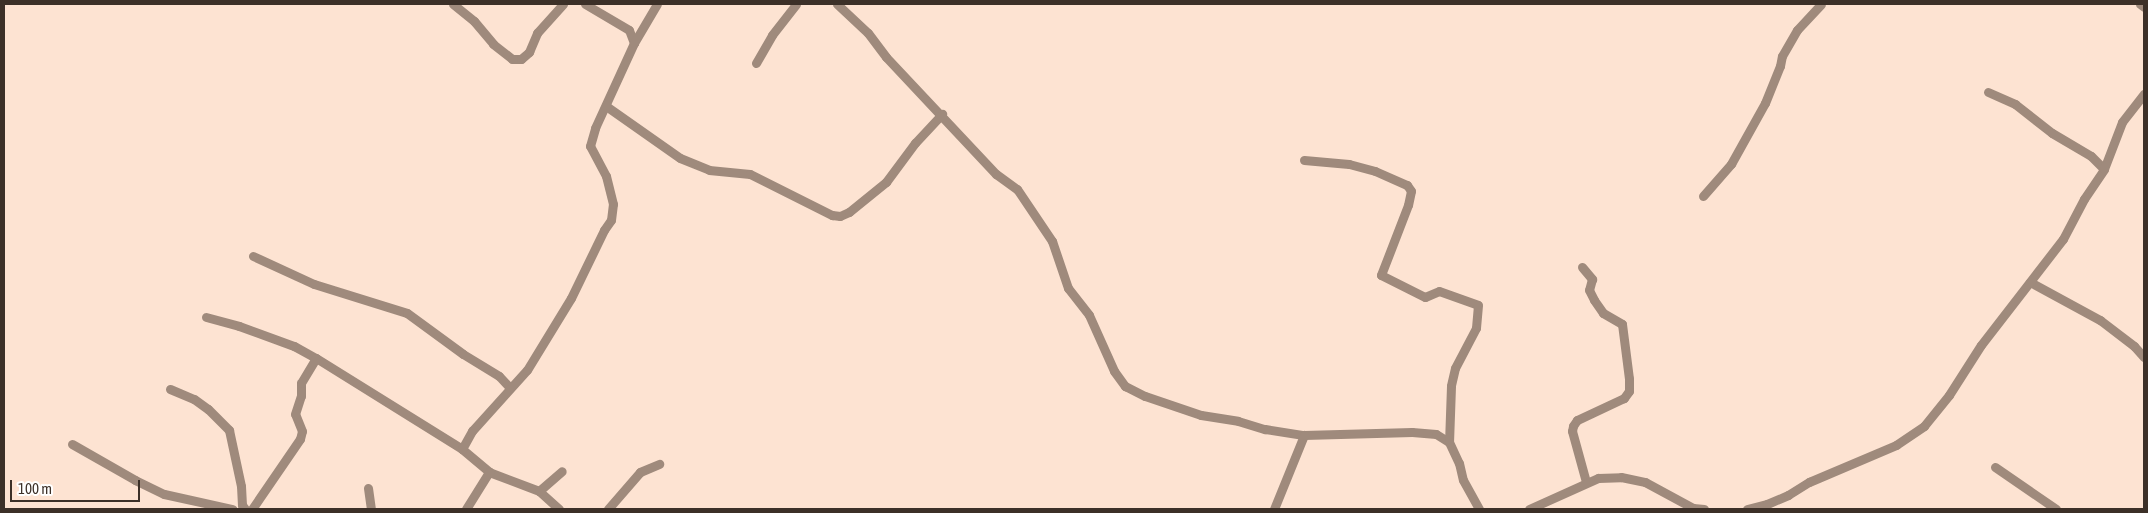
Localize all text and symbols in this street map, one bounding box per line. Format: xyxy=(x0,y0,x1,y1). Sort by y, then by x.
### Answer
scale bar xyxy=(12,470,142,502)
text: 100 m xyxy=(18,480,52,497)

